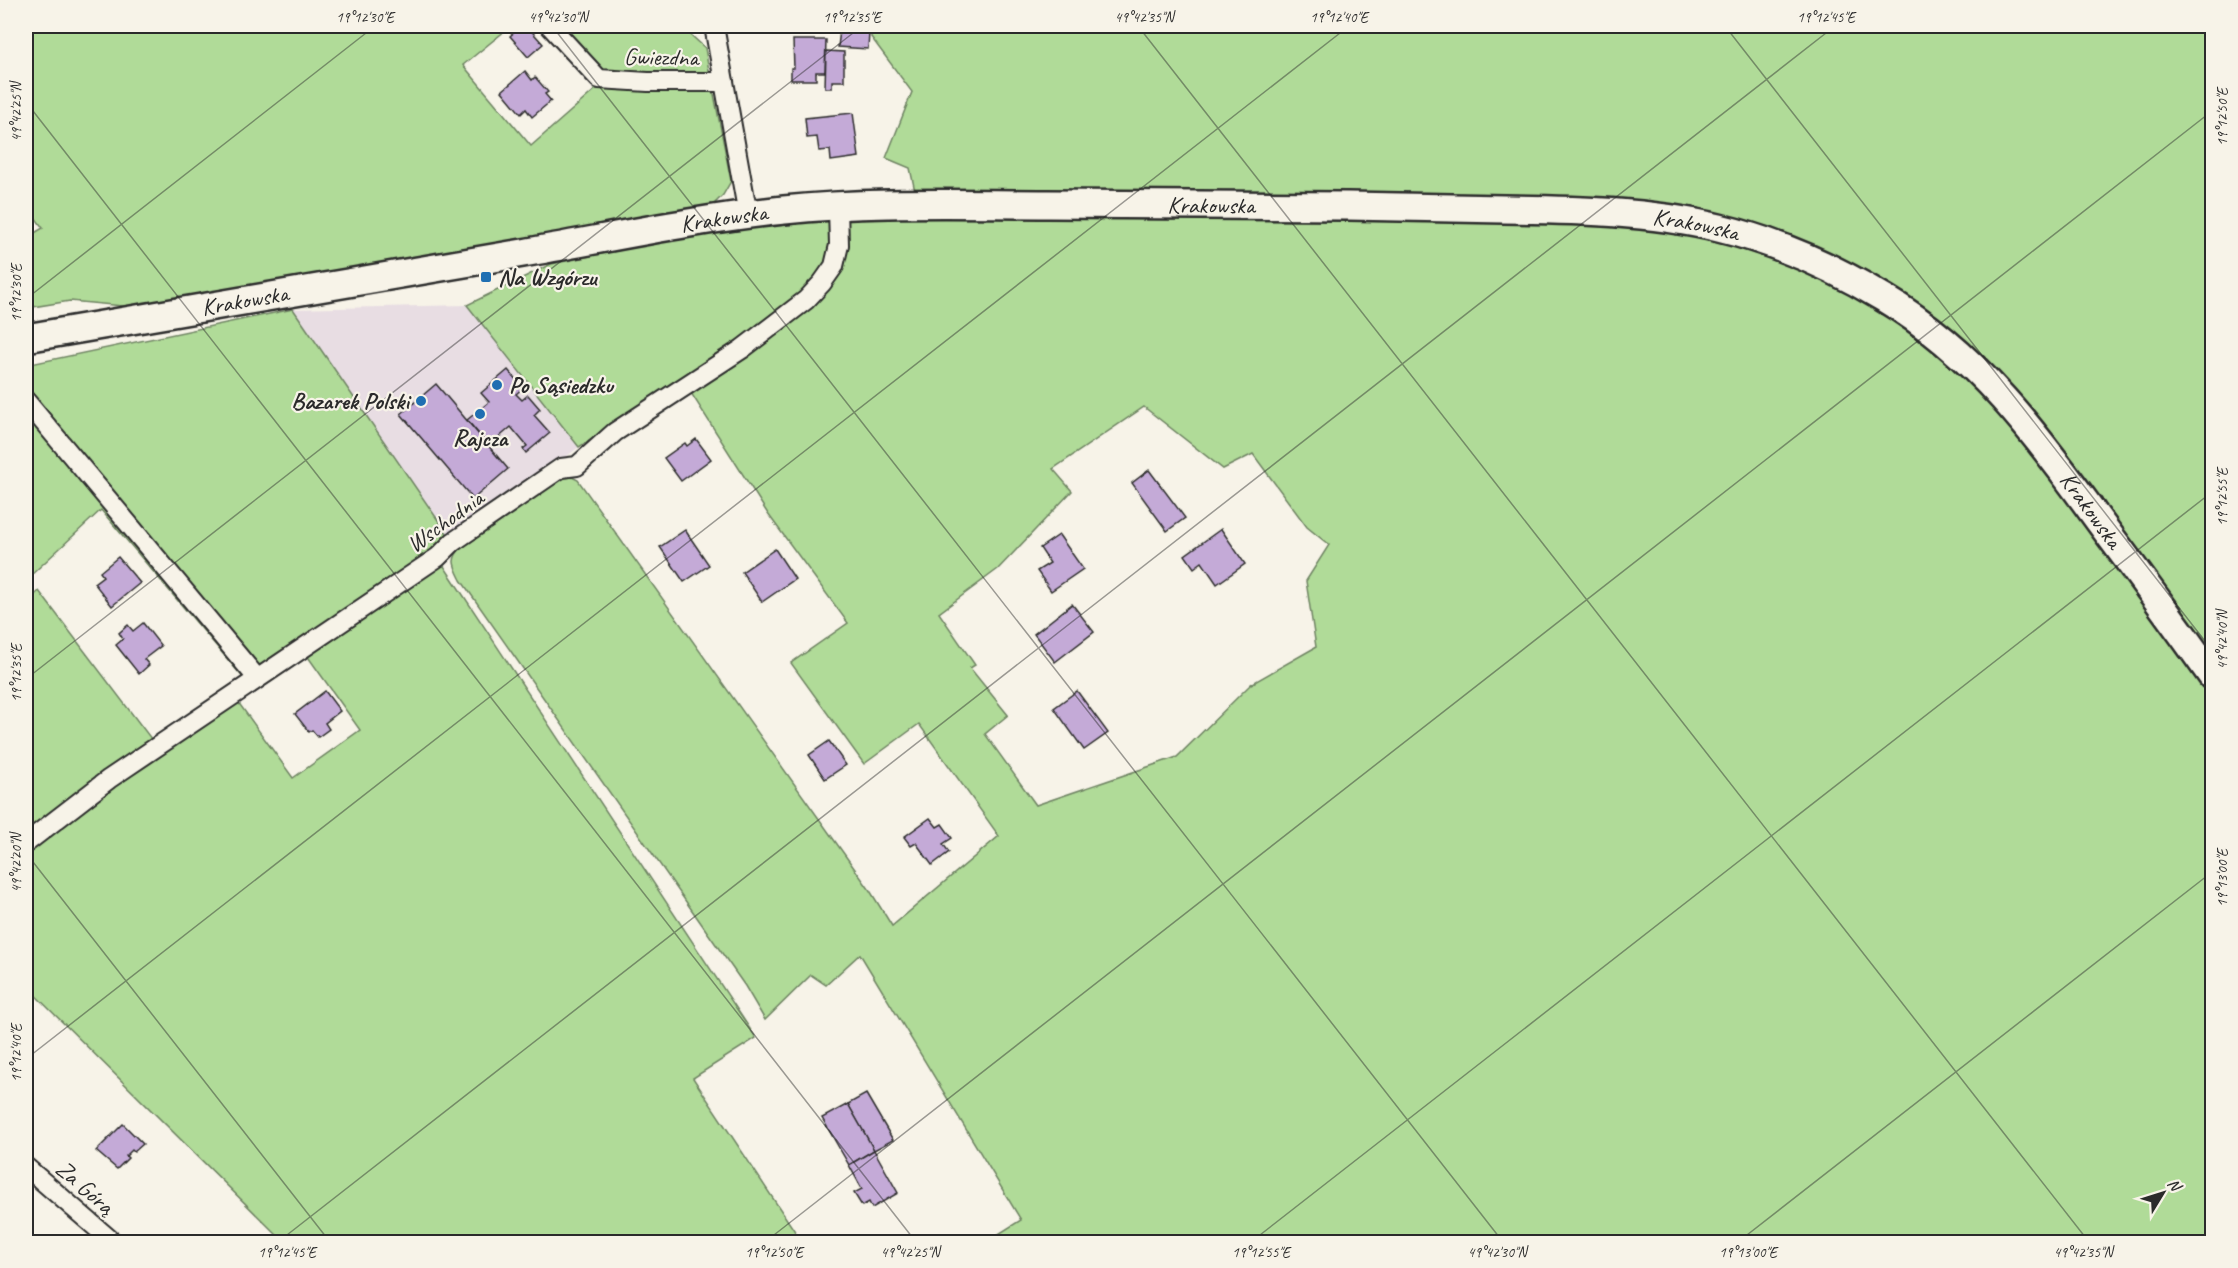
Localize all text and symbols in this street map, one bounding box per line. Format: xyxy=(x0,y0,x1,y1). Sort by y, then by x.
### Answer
text: 19°12'30"E xyxy=(336,8,396,27)
text: 49°42'30"N xyxy=(528,8,591,27)
text: 19°12'35"E xyxy=(823,8,883,27)
text: 49°42'35"N xyxy=(1114,8,1177,27)
text: 19°12'40"E xyxy=(1310,8,1370,27)
text: 19°12'45"E xyxy=(1797,8,1857,27)
street label: Gwiezdna xyxy=(624,41,701,73)
text: 49°42'25"N xyxy=(7,79,26,142)
text: 19°12'50"E xyxy=(2213,86,2232,146)
street label: Krakowska xyxy=(1167,190,1257,220)
street label: Krakowska xyxy=(678,197,771,239)
street label: Krakowska xyxy=(1651,201,1745,248)
text: 19°12'30"E xyxy=(7,262,26,322)
place label: Na Wzgórzu xyxy=(498,262,599,292)
marker: Na Wzgórzu xyxy=(479,270,493,284)
street label: Krakowska xyxy=(199,278,292,322)
place label: Po Sąsiedzku xyxy=(509,370,615,400)
marker: Po Sąsiedzku xyxy=(490,378,504,392)
place label: Bazarek Polski xyxy=(291,386,412,416)
marker: Bazarek Polski xyxy=(414,394,428,408)
marker: Rajcza xyxy=(473,407,487,421)
place label: Rajcza xyxy=(453,423,509,453)
street label: Krakowska xyxy=(2053,466,2130,556)
text: 19°12'55"E xyxy=(2213,466,2232,526)
street label: Wschodnia xyxy=(401,482,491,559)
text: 49°42'40"N xyxy=(2213,607,2232,670)
text: 19°12'35"E xyxy=(7,642,26,702)
text: 49°42'20"N xyxy=(7,830,26,893)
text: 19°13'00"E xyxy=(2213,847,2232,907)
text: 19°12'40"E xyxy=(7,1022,26,1082)
street label: Za Górą xyxy=(50,1153,122,1222)
north arrow xyxy=(2133,1163,2193,1223)
text: N xyxy=(2163,1174,2187,1197)
text: 19°12'45"E xyxy=(258,1243,318,1262)
text: 19°12'50"E xyxy=(745,1243,805,1262)
text: 49°42'25"N xyxy=(880,1243,943,1262)
text: 19°12'55"E xyxy=(1232,1243,1292,1262)
text: 49°42'30"N xyxy=(1467,1243,1530,1262)
text: 19°13'00"E xyxy=(1719,1243,1779,1262)
text: 49°42'35"N xyxy=(2053,1243,2116,1262)

